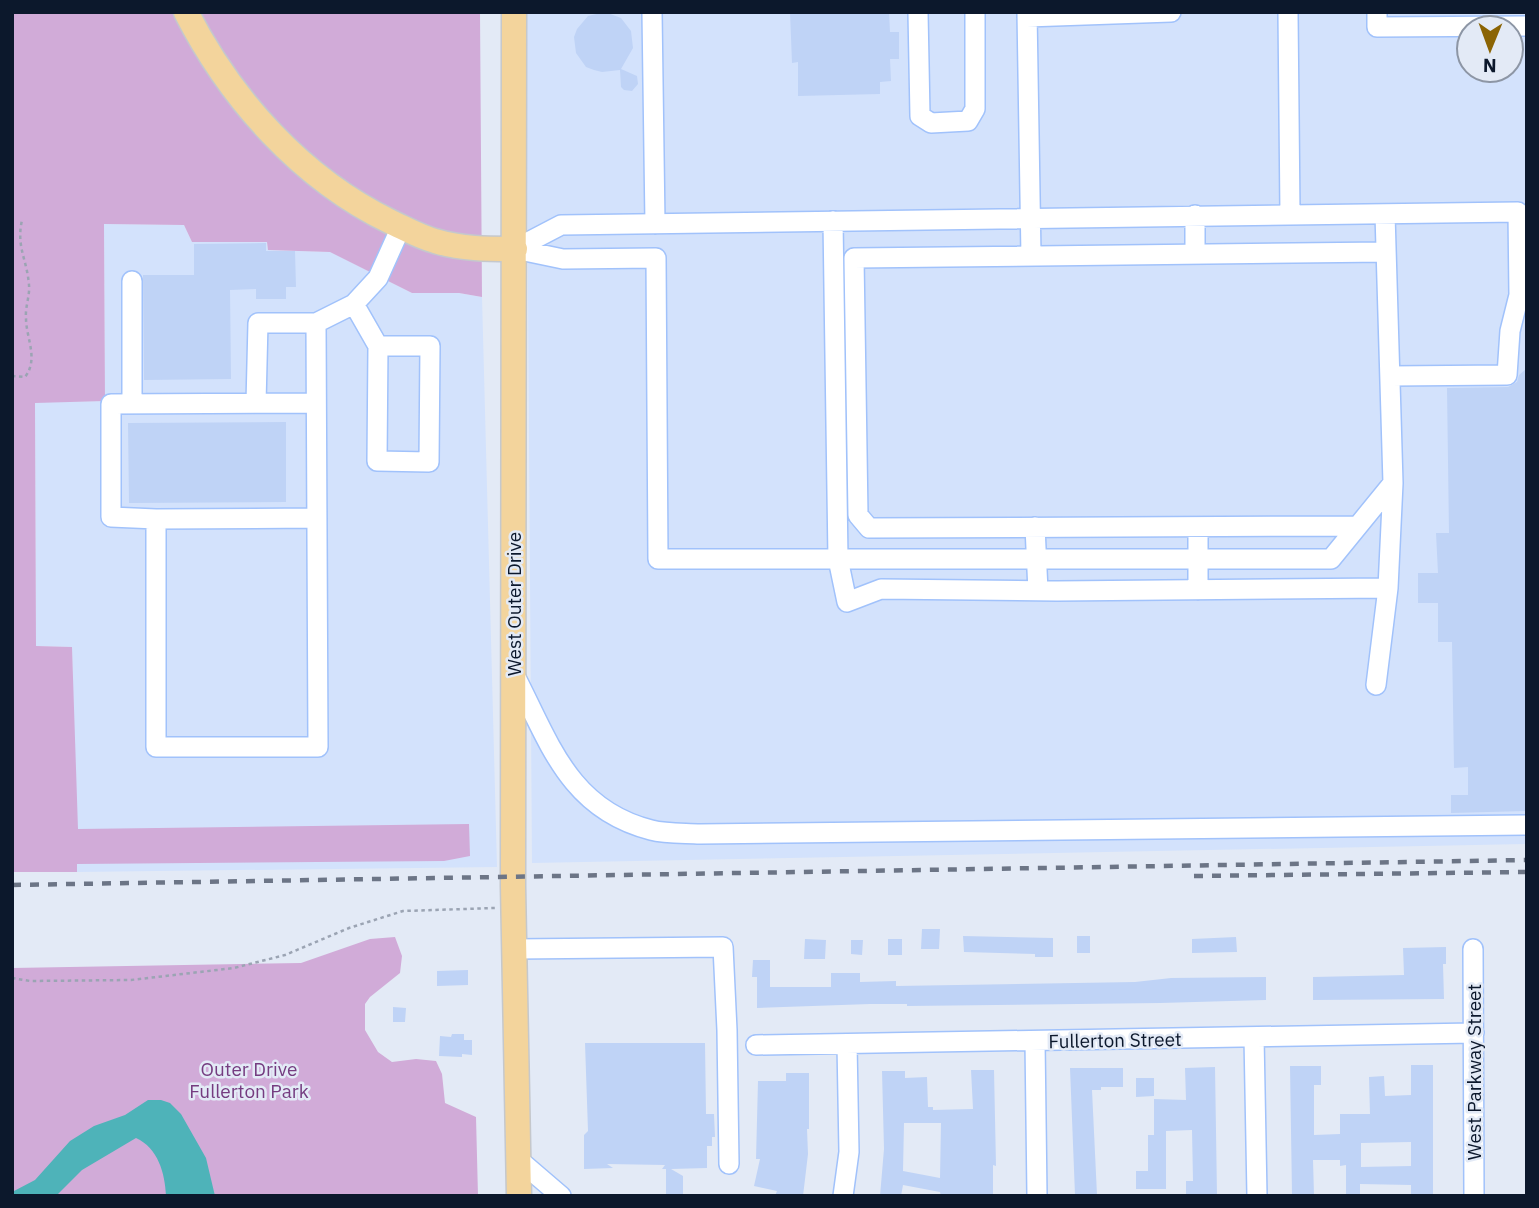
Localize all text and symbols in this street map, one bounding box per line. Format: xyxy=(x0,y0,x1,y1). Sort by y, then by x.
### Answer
north arrow xyxy=(1455,14,1525,84)
text: N xyxy=(1483,54,1497,78)
street label: West Outer Drive xyxy=(502,532,526,676)
street label: West Parkway Street xyxy=(1462,984,1486,1160)
street label: Fullerton Street xyxy=(1048,1027,1182,1053)
park label: Outer Drive Fullerton Park xyxy=(189,1057,309,1103)

